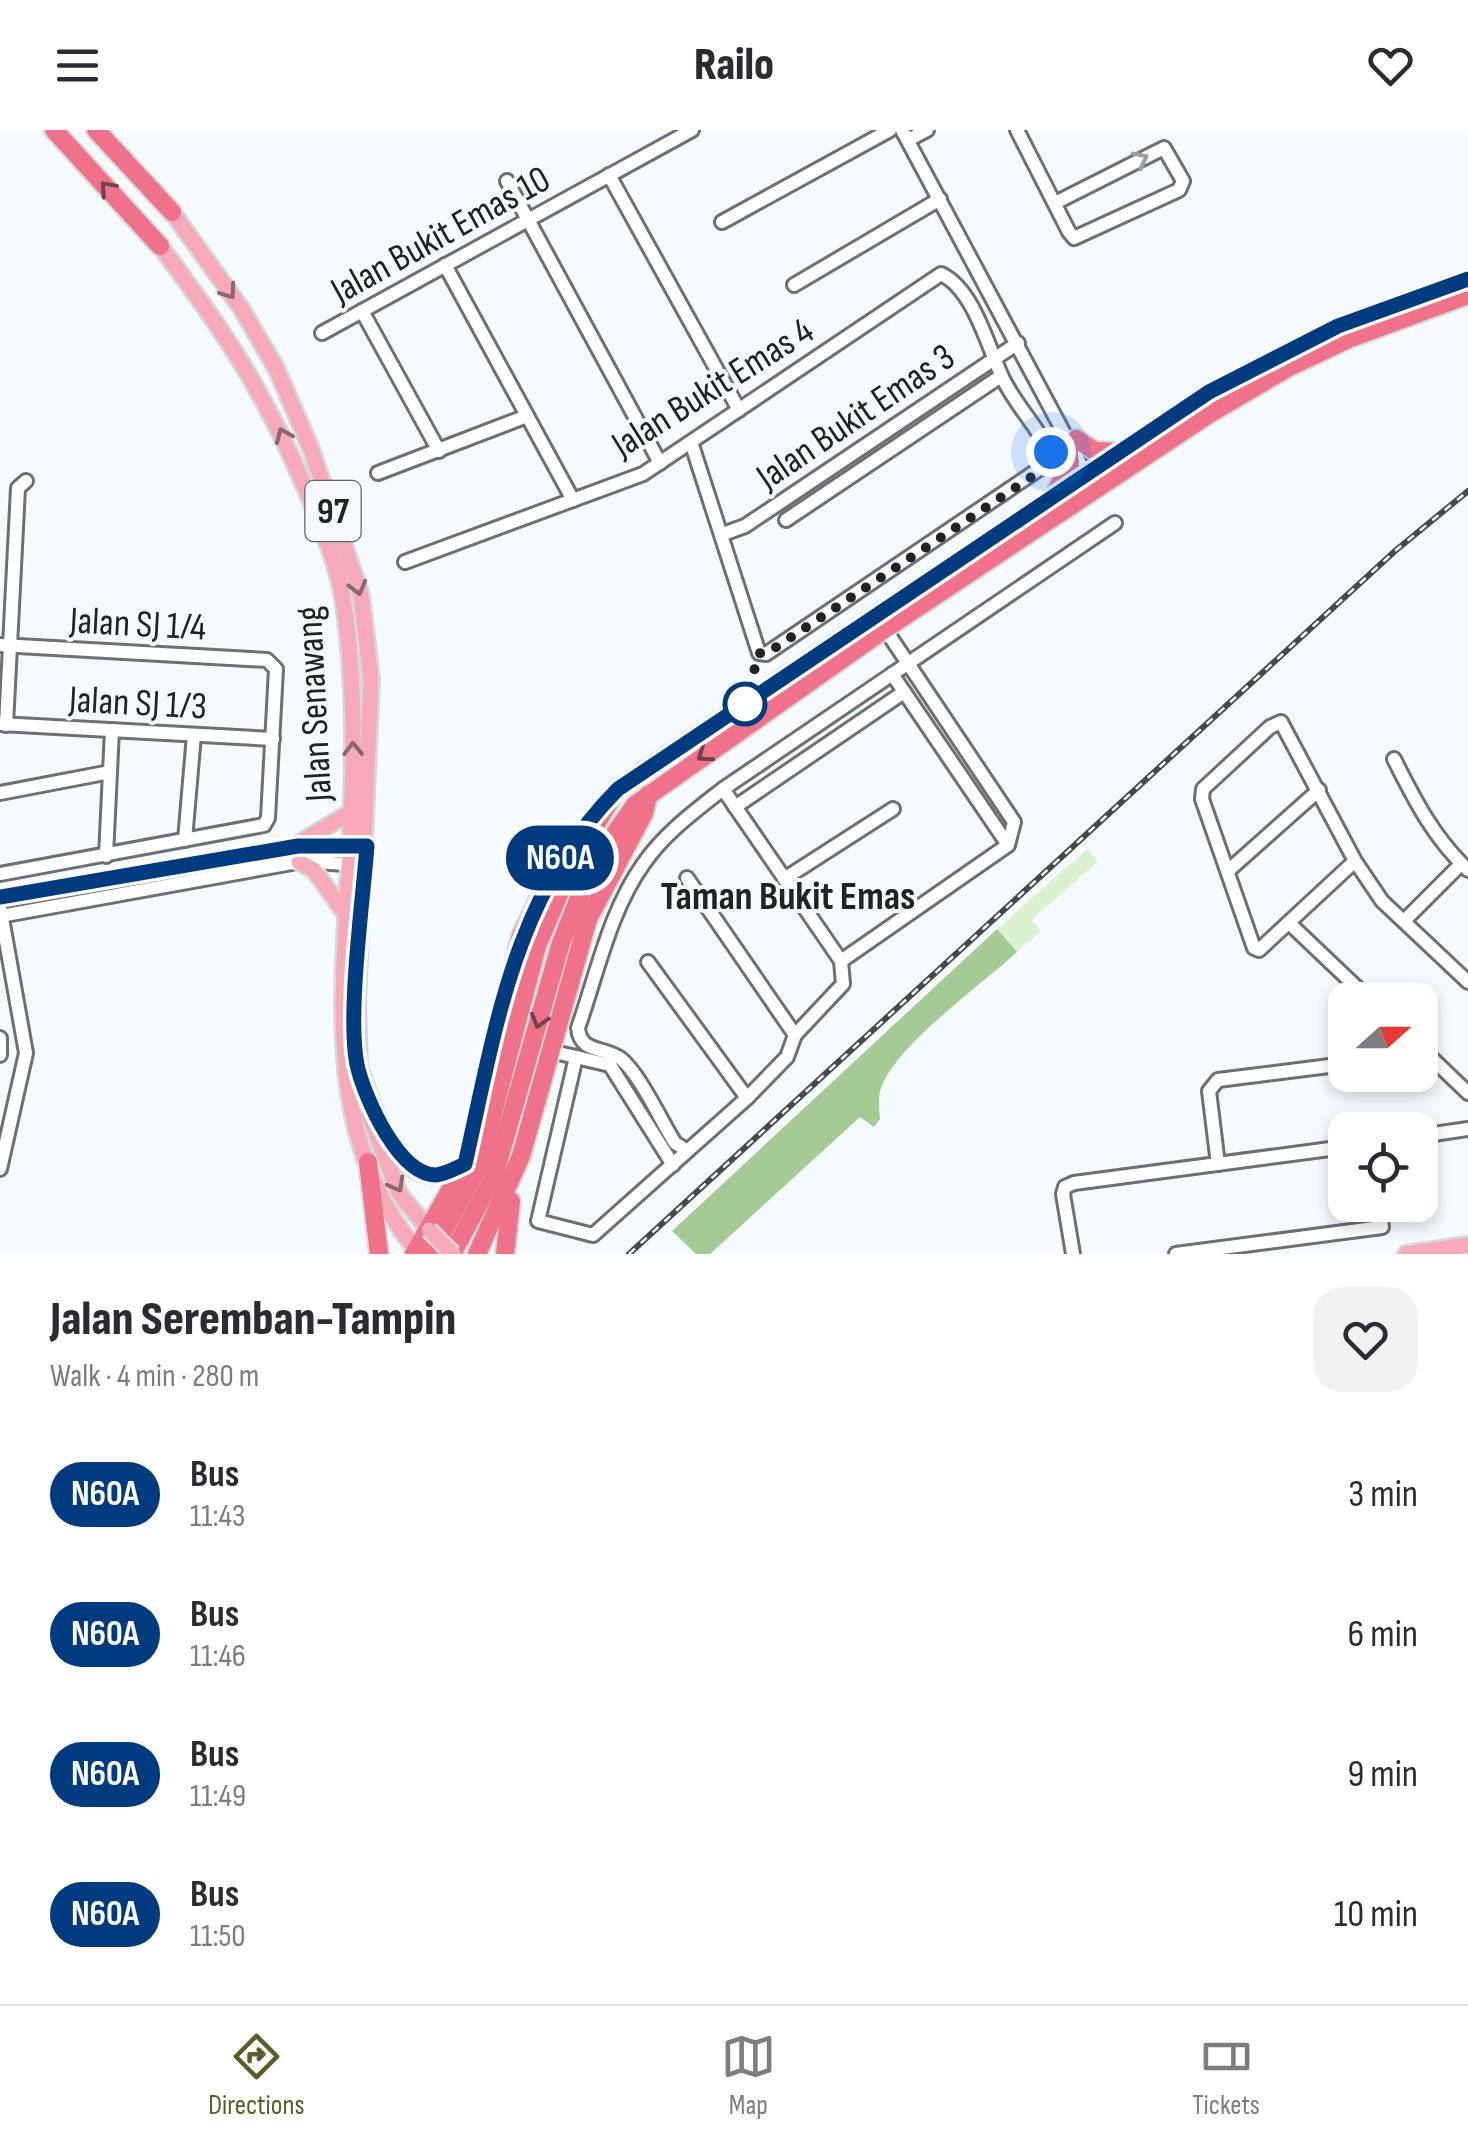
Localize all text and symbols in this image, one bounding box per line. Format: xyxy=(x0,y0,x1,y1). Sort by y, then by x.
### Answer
icon: menu xyxy=(50,38,105,93)
text: Railo xyxy=(694,38,774,93)
icon: heart xyxy=(1363,38,1418,93)
one-way arrow xyxy=(1131,151,1149,171)
street label: Jalan Bukit Emas 10 xyxy=(323,157,558,314)
one-way arrow xyxy=(101,181,119,200)
one-way arrow xyxy=(217,280,235,299)
street label: Jalan Bukit Emas 4 xyxy=(603,309,822,468)
street label: Jalan Bukit Emas 3 xyxy=(748,335,963,500)
one-way arrow xyxy=(274,427,294,445)
your location xyxy=(1026,427,1076,477)
road number: 97 xyxy=(306,481,360,541)
one-way arrow xyxy=(346,579,367,596)
street label: Jalan SJ 1/4 xyxy=(68,598,207,651)
street label: Jalan Senawang xyxy=(287,605,342,804)
street label: Jalan SJ 1/3 xyxy=(67,677,208,730)
unlabelled marker xyxy=(724,683,766,725)
one-way arrow xyxy=(342,740,363,756)
one-way arrow xyxy=(697,743,716,761)
line badge: N60A xyxy=(490,826,630,890)
text: N60A xyxy=(526,837,594,880)
district label: Taman Bukit Emas xyxy=(661,873,915,921)
north arrow xyxy=(1328,982,1438,1092)
map controls xyxy=(1328,982,1438,1222)
one-way arrow xyxy=(529,1012,550,1030)
button: locate xyxy=(1328,1112,1438,1222)
one-way arrow xyxy=(385,1174,404,1192)
button: heart xyxy=(1313,1287,1418,1392)
text: Jalan Seremban-Tampin xyxy=(50,1291,456,1348)
text: Walk · 4 min · 280 m xyxy=(50,1357,259,1396)
text: Bus xyxy=(190,1452,239,1497)
text: 3 min xyxy=(1348,1472,1418,1517)
text: N60A xyxy=(71,1473,139,1516)
text: 11:43 xyxy=(190,1497,245,1536)
text: Bus xyxy=(190,1592,239,1637)
text: 6 min xyxy=(1348,1612,1418,1657)
text: N60A xyxy=(71,1613,139,1656)
text: 11:46 xyxy=(190,1637,246,1676)
text: Bus xyxy=(190,1732,239,1777)
text: 9 min xyxy=(1347,1752,1418,1797)
text: N60A xyxy=(71,1753,139,1796)
text: 11:49 xyxy=(190,1777,246,1816)
text: Bus xyxy=(190,1872,239,1917)
text: 10 min xyxy=(1334,1892,1418,1937)
text: N60A xyxy=(71,1893,139,1936)
text: 11:50 xyxy=(190,1917,246,1956)
tab: Directions xyxy=(208,2029,304,2122)
tab: Map xyxy=(721,2029,776,2122)
tab: Tickets xyxy=(1192,2029,1260,2122)

